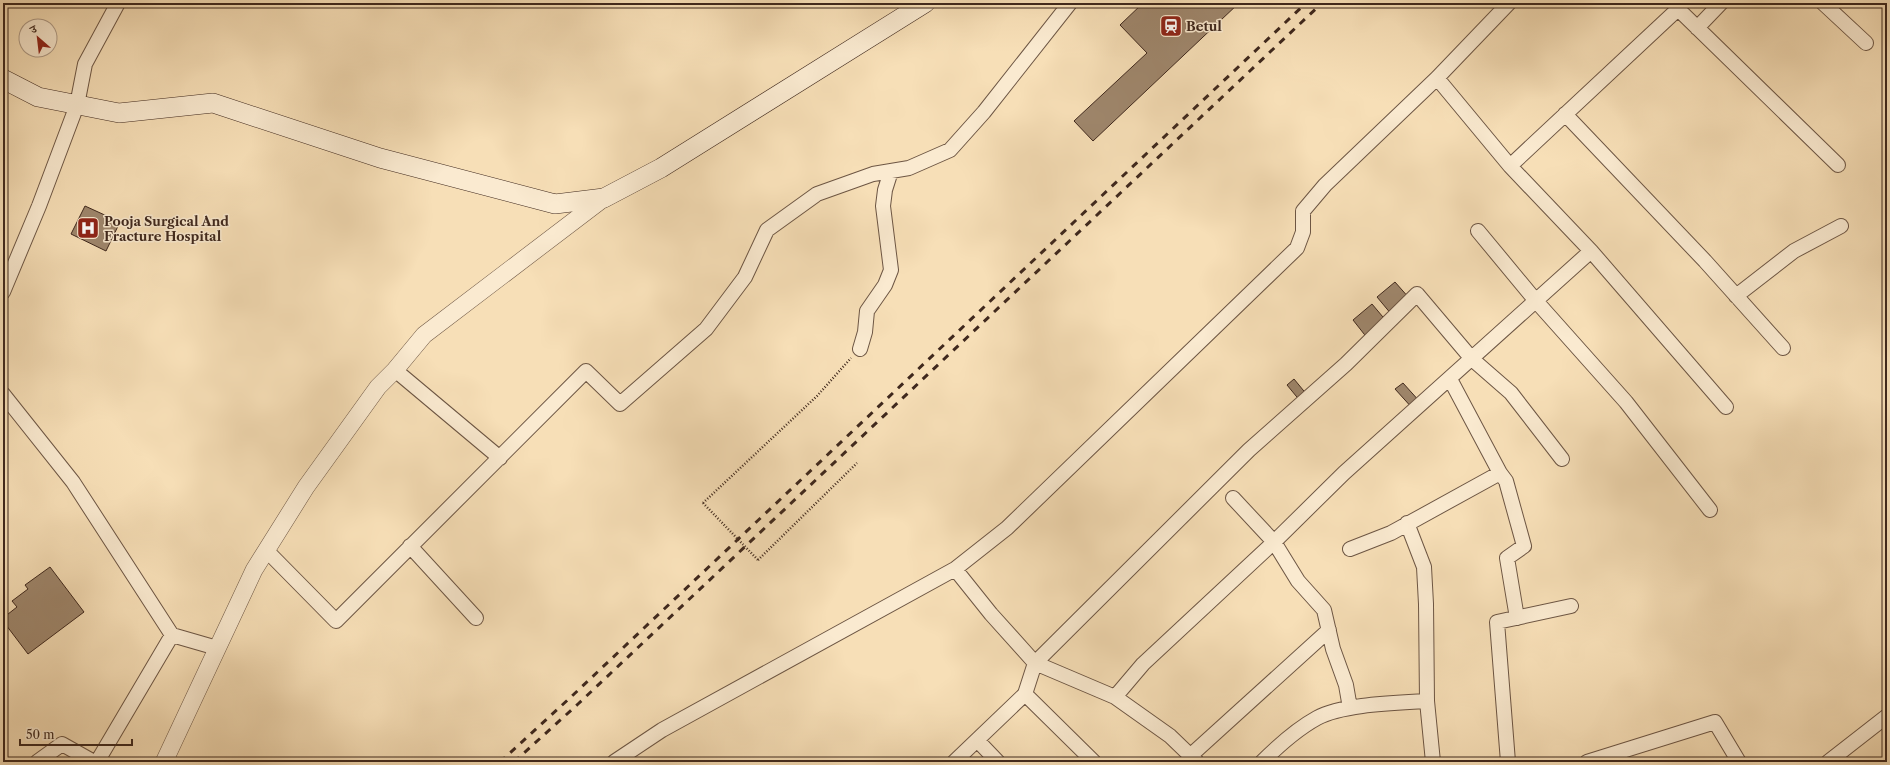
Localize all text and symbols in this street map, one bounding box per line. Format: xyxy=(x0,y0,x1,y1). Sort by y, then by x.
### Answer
station icon: Betul xyxy=(1158,13,1184,39)
north arrow xyxy=(18,18,58,58)
place label: Betul xyxy=(1186,18,1222,34)
text: उ xyxy=(27,21,40,37)
place label: Pooja Surgical And Fracture Hospital xyxy=(104,213,229,244)
hospital icon: Pooja Surgical And Fracture Hospital xyxy=(75,215,101,241)
scale bar xyxy=(20,721,132,747)
text: 50 m xyxy=(26,727,55,742)

